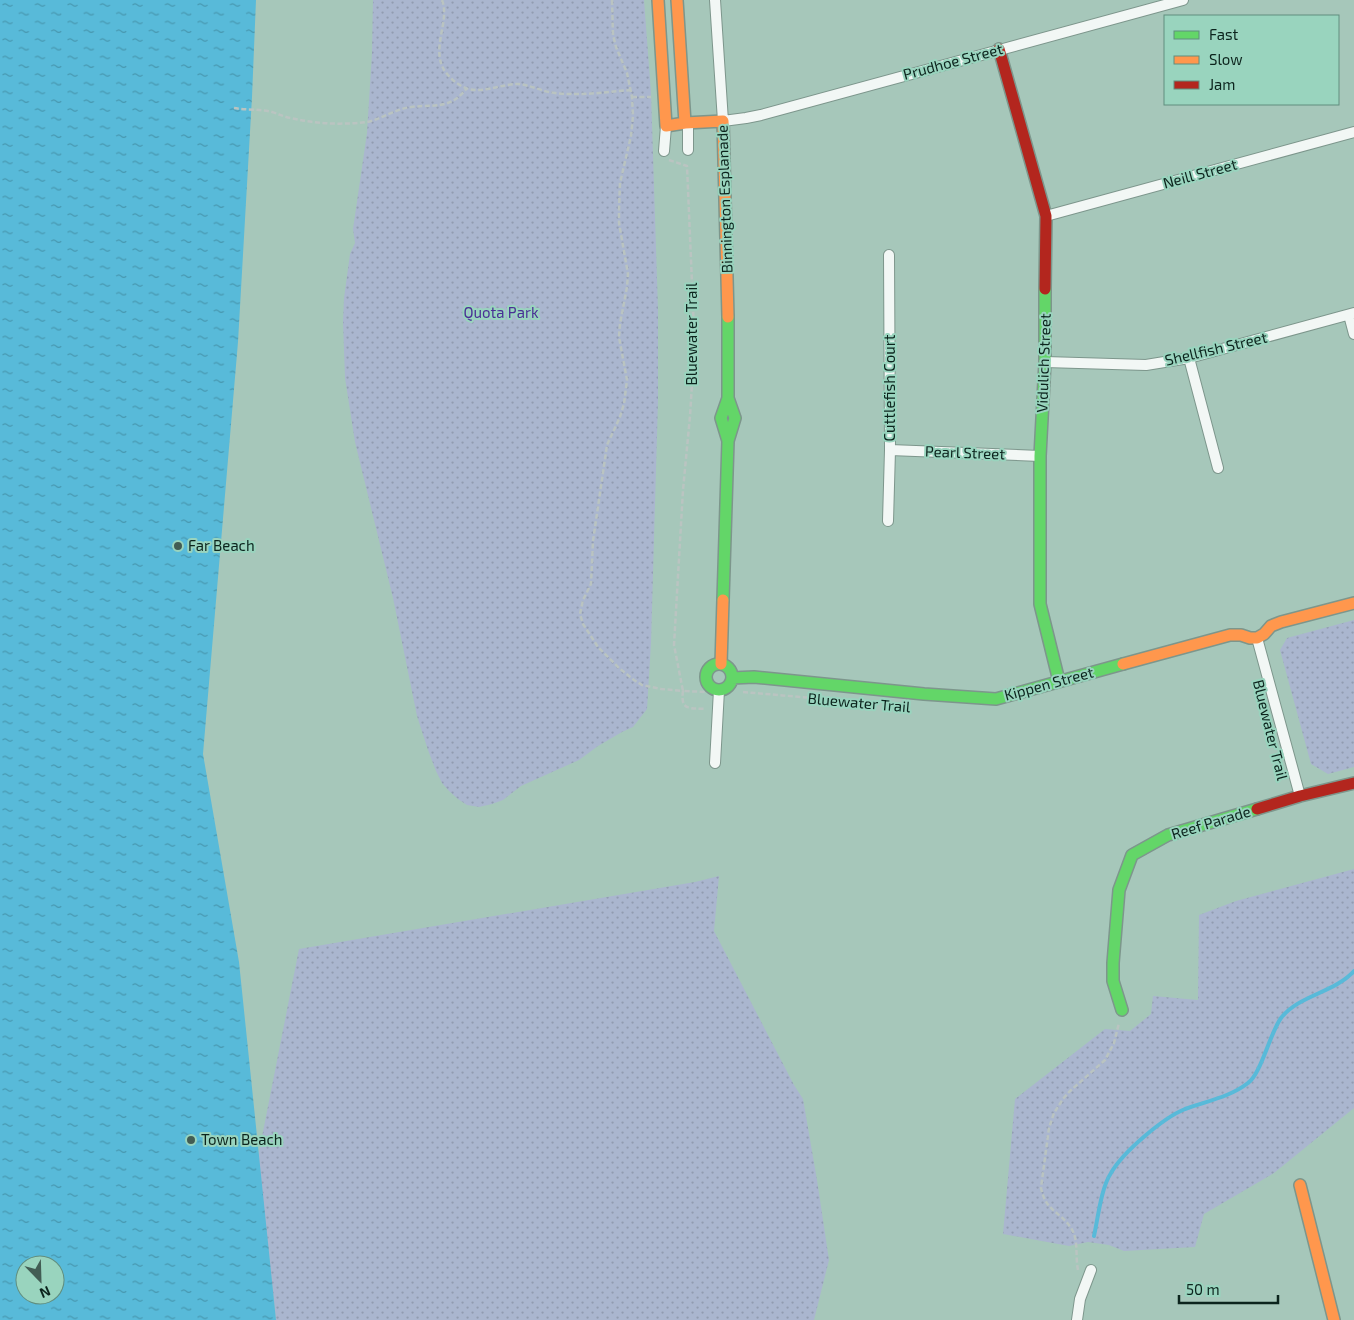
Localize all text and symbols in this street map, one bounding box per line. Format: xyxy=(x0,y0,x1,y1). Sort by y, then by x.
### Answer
legend xyxy=(1164,15,1339,105)
text: Fast xyxy=(1209,25,1239,43)
street label: Prudhoe Street xyxy=(901,39,1005,83)
text: Slow xyxy=(1209,50,1243,68)
text: Jam xyxy=(1209,75,1235,93)
street label: Binnington Esplanade xyxy=(712,124,736,274)
street label: Neill Street xyxy=(1161,154,1239,192)
street label: Bluewater Trail xyxy=(682,282,700,386)
park label: Quota Park xyxy=(463,303,539,322)
street label: Vidulich Street xyxy=(1032,313,1054,413)
street label: Shellfish Street xyxy=(1163,327,1269,369)
street label: Cuttlefish Court xyxy=(880,334,898,442)
street label: Pearl Street xyxy=(925,442,1006,462)
place label: Far Beach xyxy=(188,536,255,554)
marker: Far Beach xyxy=(172,540,184,552)
street label: Kippen Street xyxy=(1002,662,1096,704)
street label: Bluewater Trail xyxy=(1250,678,1292,782)
street label: Bluewater Trail xyxy=(807,689,912,716)
street label: Reef Parade xyxy=(1169,801,1253,843)
place label: Town Beach xyxy=(201,1130,283,1148)
marker: Town Beach xyxy=(185,1134,197,1146)
north arrow xyxy=(15,1255,65,1305)
scale bar xyxy=(1179,1272,1278,1304)
text: 50 m xyxy=(1186,1280,1220,1298)
text: N xyxy=(37,1283,53,1302)

